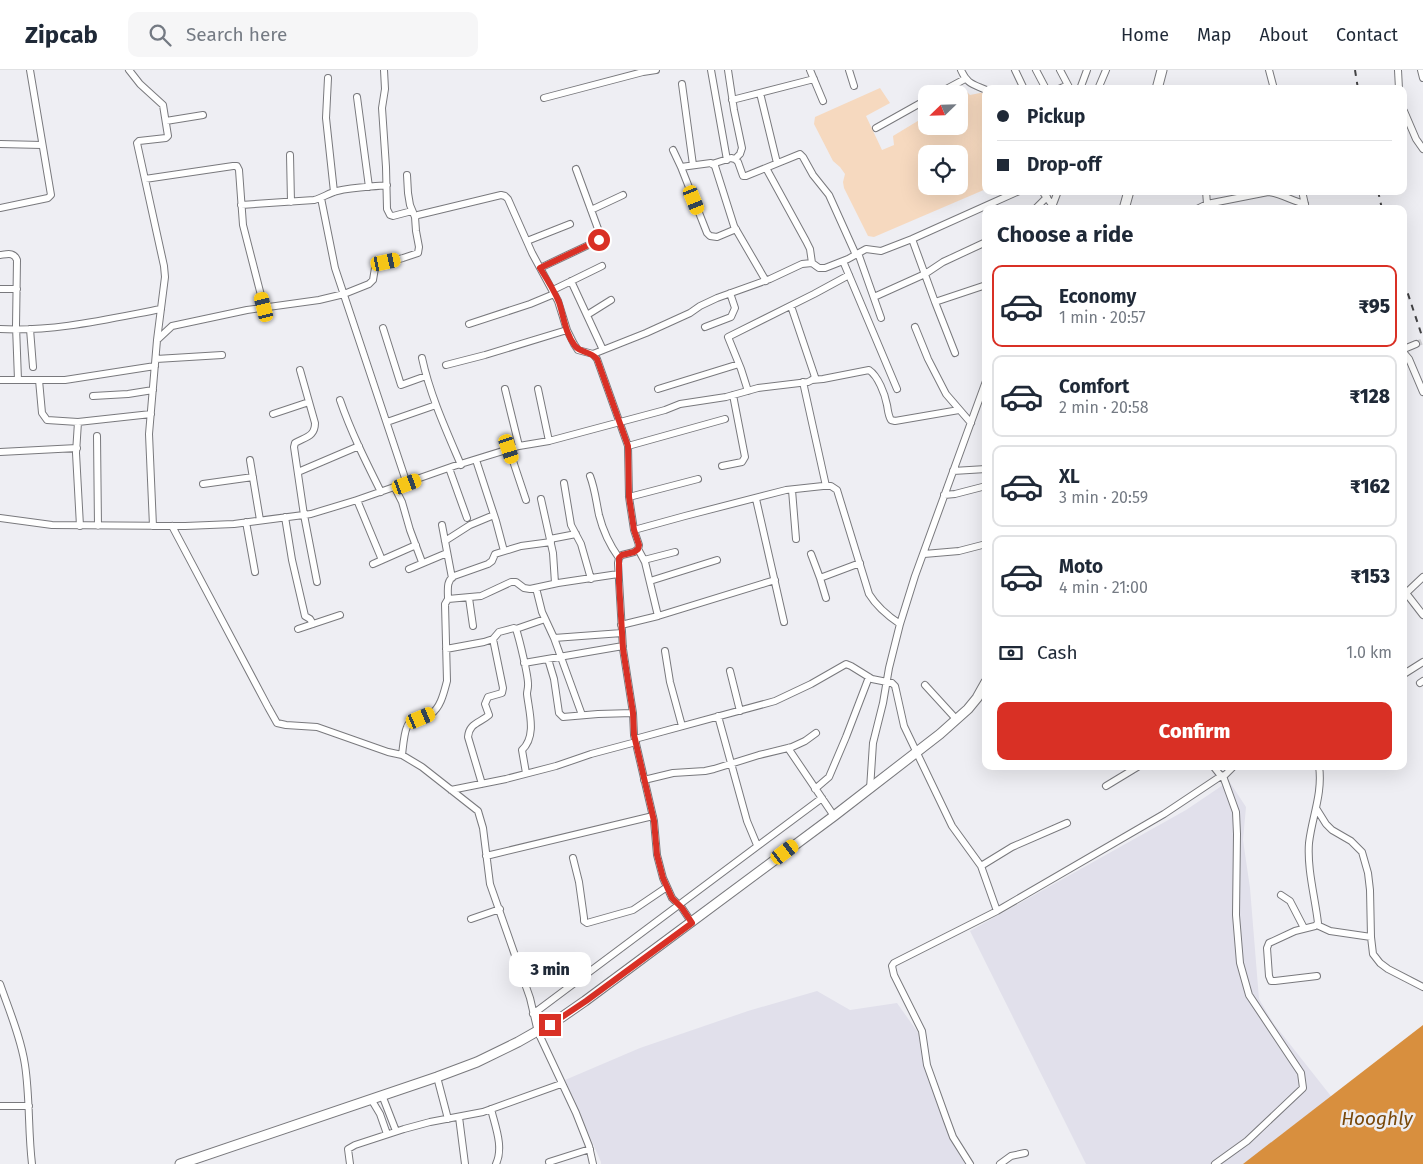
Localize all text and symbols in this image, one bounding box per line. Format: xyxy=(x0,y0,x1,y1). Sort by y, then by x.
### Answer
search box xyxy=(128,12,478,57)
text: Zipcab xyxy=(25,21,98,49)
icon: search xyxy=(146,21,174,49)
text: Search here xyxy=(186,23,287,46)
text: Home xyxy=(1121,24,1169,46)
text: Map xyxy=(1197,24,1231,46)
text: About xyxy=(1259,24,1308,46)
text: Contact xyxy=(1336,24,1398,46)
north arrow xyxy=(918,85,968,135)
map controls xyxy=(918,85,968,195)
text: Pickup xyxy=(1027,105,1085,128)
button: locate xyxy=(918,145,968,195)
text: Drop-off xyxy=(1027,153,1101,176)
car xyxy=(681,183,706,217)
text: Choose a ride xyxy=(997,221,1133,248)
route start xyxy=(588,229,610,251)
car xyxy=(369,252,402,272)
icon: car xyxy=(999,284,1044,329)
text: Economy xyxy=(1059,285,1136,308)
car xyxy=(253,291,274,323)
text: ₹95 xyxy=(1358,295,1390,318)
text: 1 min · 20:57 xyxy=(1059,308,1146,327)
icon: car xyxy=(999,374,1044,419)
text: Comfort xyxy=(1059,375,1129,398)
text: ₹128 xyxy=(1350,385,1390,408)
text: 2 min · 20:58 xyxy=(1059,398,1149,417)
car xyxy=(497,432,520,466)
icon: car xyxy=(999,464,1044,509)
text: XL xyxy=(1059,465,1080,488)
car xyxy=(390,472,423,496)
text: ₹162 xyxy=(1350,475,1390,498)
text: 3 min · 20:59 xyxy=(1059,488,1148,507)
icon: car xyxy=(999,554,1044,599)
text: Moto xyxy=(1059,555,1103,578)
text: ₹153 xyxy=(1350,565,1390,588)
text: 4 min · 21:00 xyxy=(1059,578,1148,597)
icon: cash xyxy=(997,639,1025,667)
text: Cash xyxy=(1037,641,1078,664)
text: 1.0 km xyxy=(1346,643,1392,662)
button: Confirm xyxy=(997,702,1392,760)
car xyxy=(404,705,437,731)
car xyxy=(768,837,801,867)
callout: 3 min xyxy=(509,952,591,988)
text: 3 min xyxy=(530,960,570,979)
route end xyxy=(539,1014,561,1036)
water label: Hooghly xyxy=(1341,1107,1413,1130)

